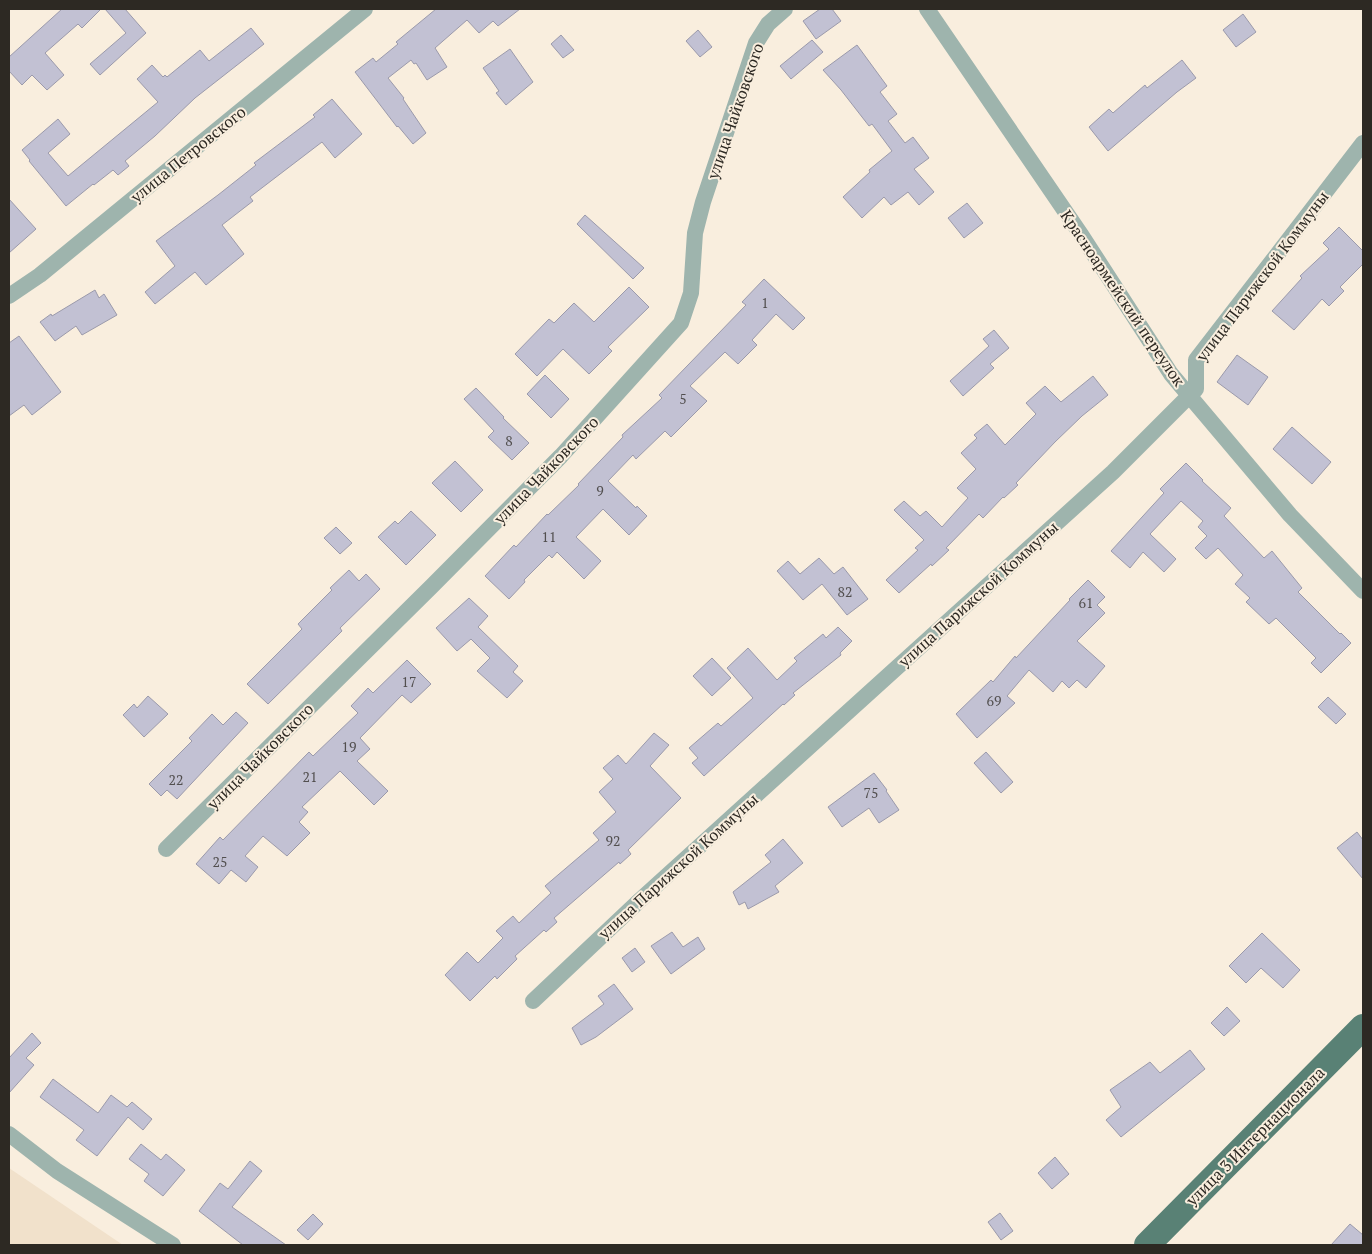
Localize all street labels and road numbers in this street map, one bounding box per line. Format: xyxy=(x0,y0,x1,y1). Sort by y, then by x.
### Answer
street label: улица Чайковского xyxy=(701,40,769,183)
street label: улица Петровского xyxy=(125,101,250,208)
street label: улица Парижской Коммуны xyxy=(1190,186,1333,367)
street label: Красноармейский переулок xyxy=(1056,205,1191,391)
street label: улица Чайковского xyxy=(488,411,603,530)
street label: улица Парижской Коммуны xyxy=(893,516,1063,672)
street label: улица Чайковского xyxy=(201,698,318,815)
street label: улица Парижской Коммуны xyxy=(593,788,763,944)
street label: улица 3 Интернационала xyxy=(1180,1062,1329,1211)

